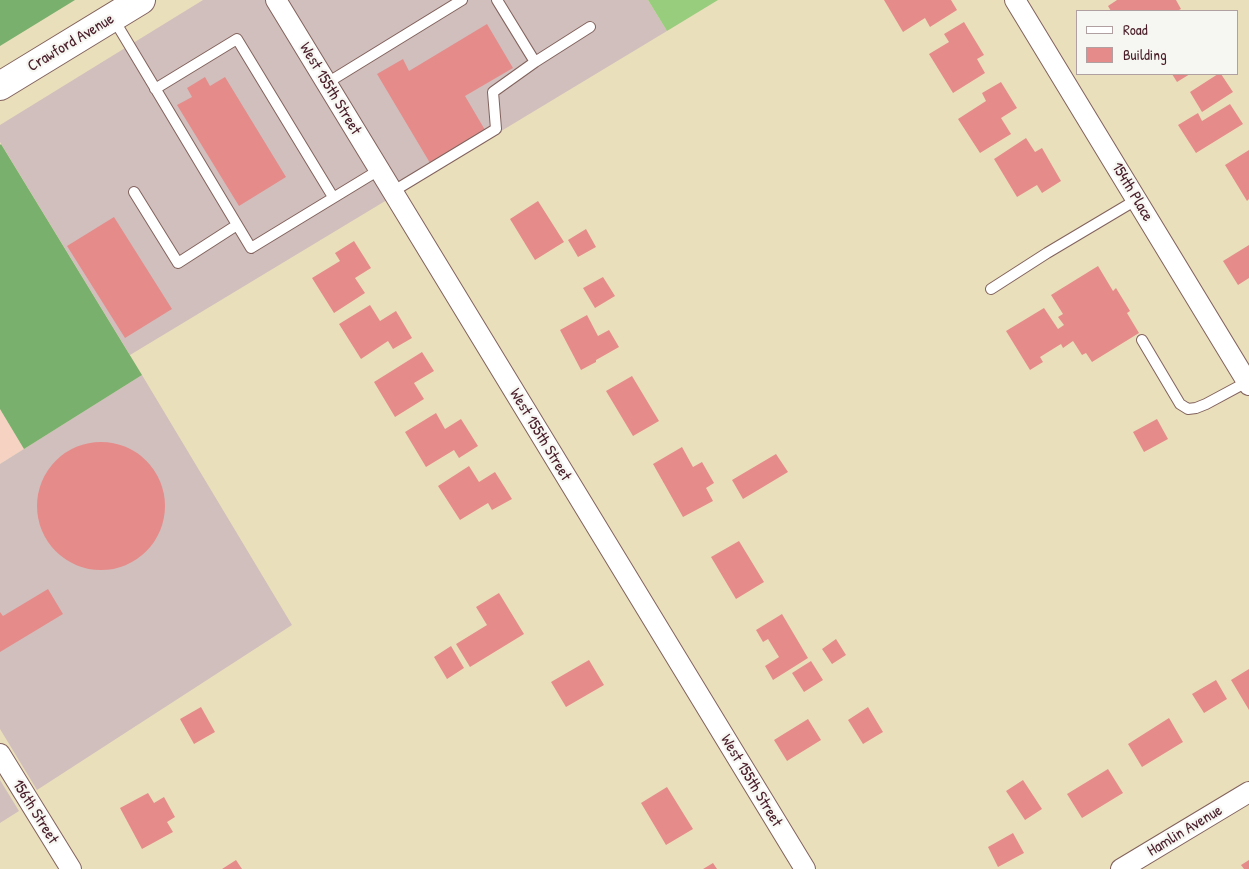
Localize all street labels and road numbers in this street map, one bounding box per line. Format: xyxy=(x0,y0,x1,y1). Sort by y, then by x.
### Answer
street label: Crawford Avenue xyxy=(24,10,118,76)
street label: West 155th Street xyxy=(295,39,365,139)
street label: 154th Place xyxy=(1107,159,1157,225)
street label: West 155th Street xyxy=(505,385,575,485)
street label: West 155th Street xyxy=(716,731,786,831)
street label: 156th Street xyxy=(8,776,62,848)
street label: Hamlin Avenue xyxy=(1144,801,1226,861)

